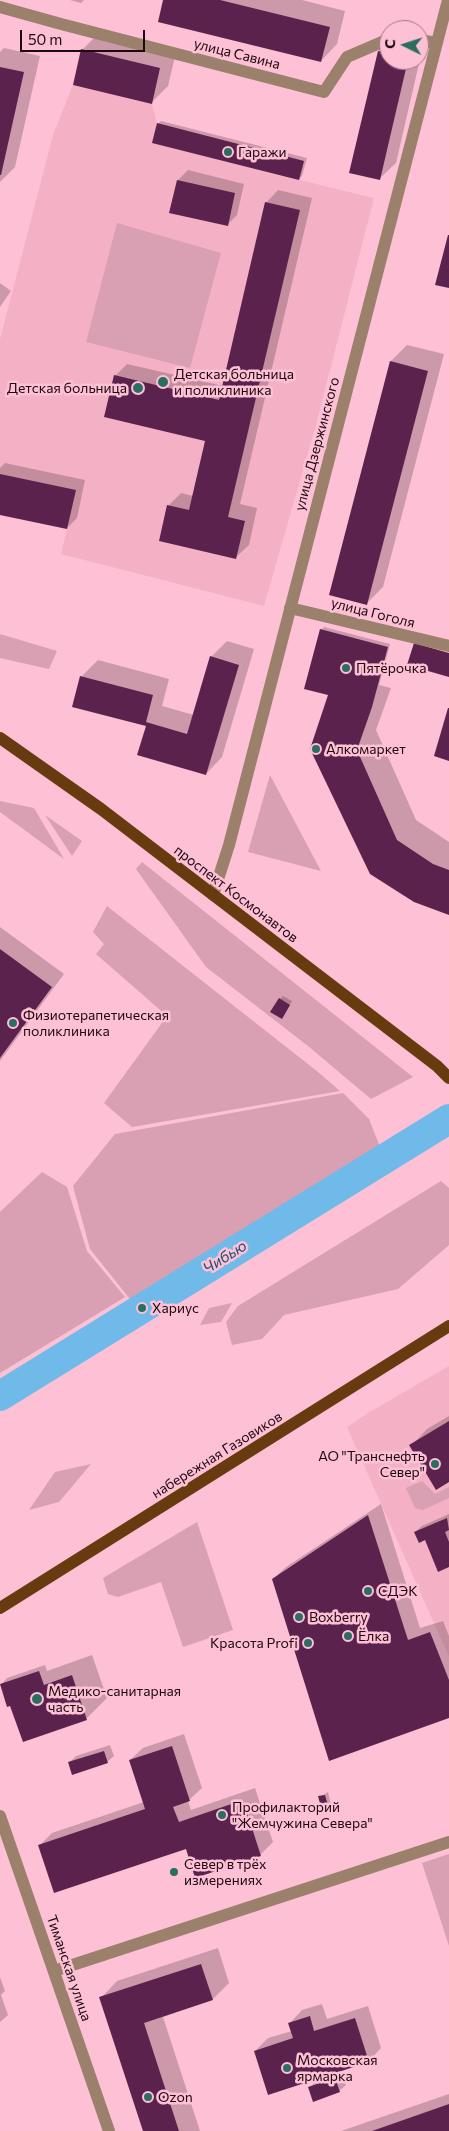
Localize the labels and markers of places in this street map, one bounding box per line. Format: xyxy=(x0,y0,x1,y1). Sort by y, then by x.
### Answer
place label: Гаражи xyxy=(238,144,287,160)
marker: Гаражи xyxy=(222,146,234,158)
place label: Детская больница и поликлиника xyxy=(174,366,294,398)
marker: Детская больница и поликлиника xyxy=(156,375,170,389)
place label: Детская больница xyxy=(7,380,127,396)
marker: Детская больница xyxy=(131,381,145,395)
place label: Пятёрочка xyxy=(356,660,426,676)
marker: Пятёрочка xyxy=(340,662,352,674)
place label: Алкомаркет xyxy=(326,741,406,757)
marker: Алкомаркет xyxy=(310,743,322,755)
place label: Физиотерапетическая поликлиника xyxy=(23,1007,169,1040)
marker: Физиотерапетическая поликлиника xyxy=(7,1017,19,1029)
place label: Хариус xyxy=(152,1300,199,1316)
marker: Хариус xyxy=(136,1302,148,1314)
place label: АО "Транснефть Север" xyxy=(318,1448,425,1480)
marker: АО "Транснефть Север" xyxy=(429,1458,441,1470)
place label: СДЭК xyxy=(378,1583,418,1599)
marker: СДЭК xyxy=(362,1585,374,1597)
place label: Boxberry xyxy=(309,1609,368,1625)
marker: Boxberry xyxy=(293,1611,305,1623)
place label: Ёлка xyxy=(358,1628,389,1644)
marker: Ёлка xyxy=(342,1630,354,1642)
place label: Красота Profi xyxy=(210,1635,298,1651)
marker: Красота Profi xyxy=(302,1637,314,1649)
place label: Медико-санитарная часть xyxy=(48,1683,181,1715)
marker: Медико-санитарная часть xyxy=(30,1692,44,1706)
place label: Профилакторий "Жемчужина Севера" xyxy=(232,1799,373,1831)
marker: Профилакторий "Жемчужина Севера" xyxy=(216,1809,228,1821)
place label: Север в трёх измерениях xyxy=(184,1856,266,1888)
marker: Север в трёх измерениях xyxy=(168,1866,180,1878)
place label: Московская ярмарка xyxy=(297,2052,378,2084)
marker: Московская ярмарка xyxy=(281,2062,293,2074)
place label: Ozon xyxy=(158,2089,193,2105)
marker: Ozon xyxy=(142,2091,154,2103)

